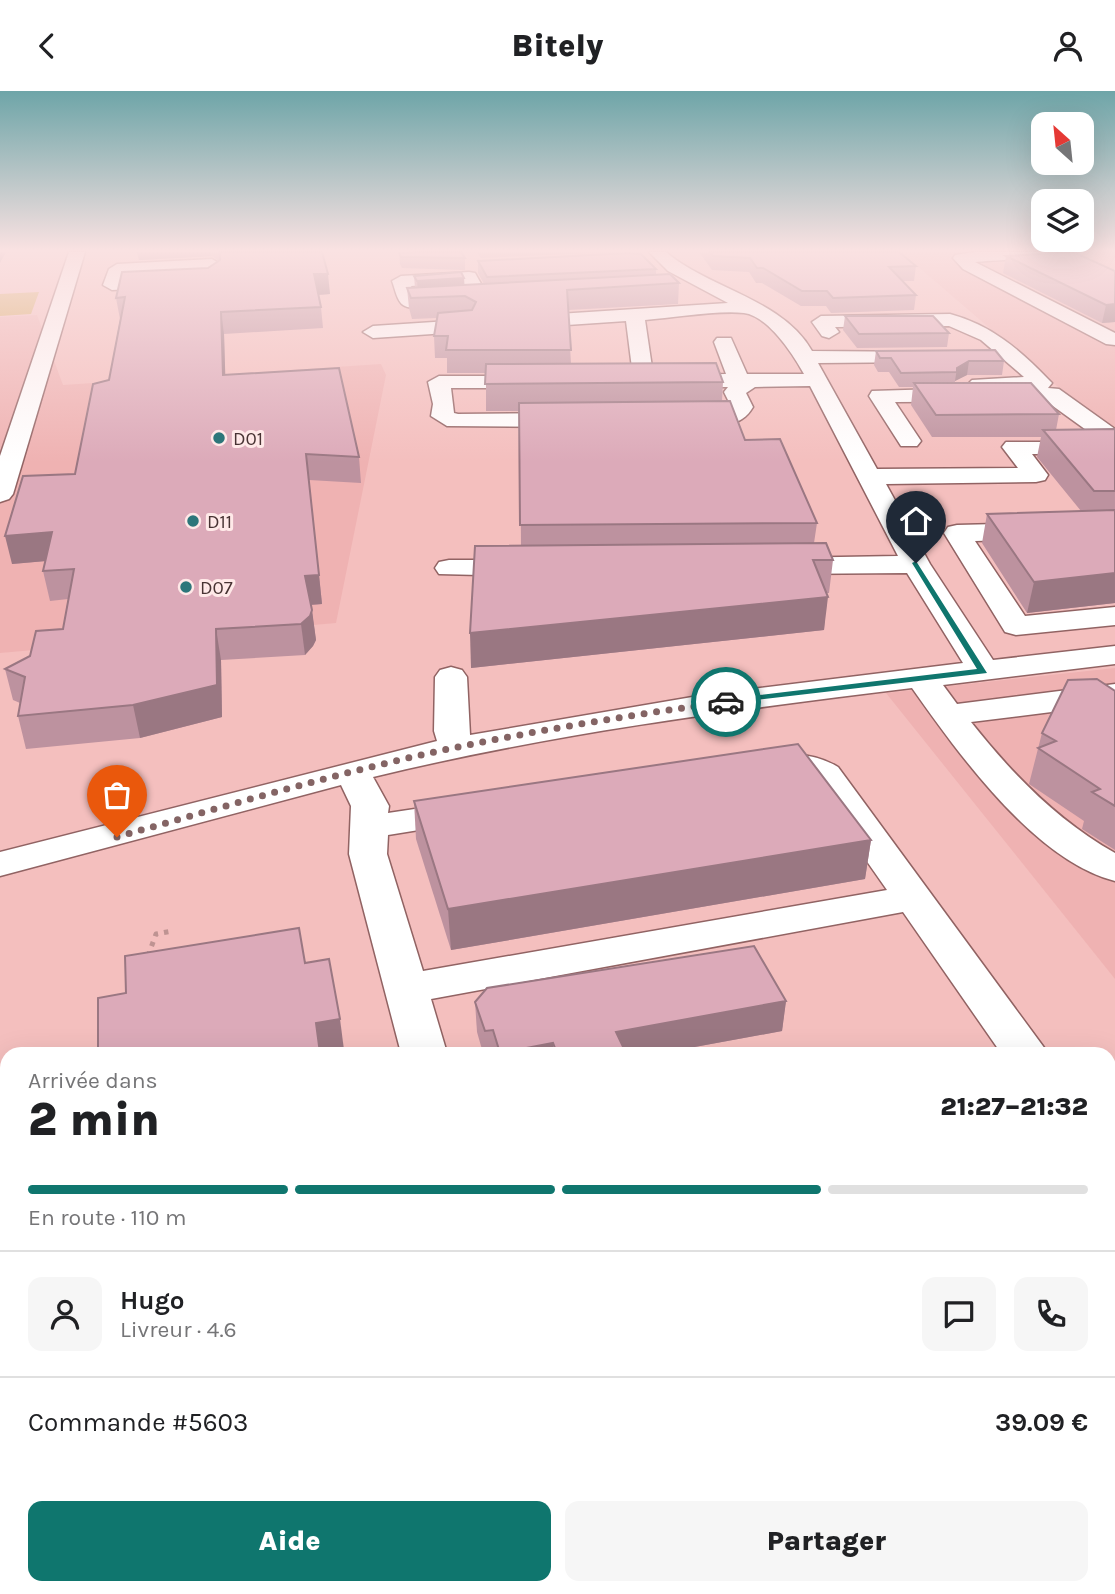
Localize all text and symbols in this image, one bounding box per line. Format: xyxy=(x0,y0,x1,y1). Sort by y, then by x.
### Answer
icon: back xyxy=(28,27,66,65)
text: Bitely xyxy=(512,27,603,64)
icon: person xyxy=(1049,27,1087,65)
north arrow xyxy=(1031,112,1094,175)
map controls xyxy=(1031,112,1094,252)
button: layers xyxy=(1031,189,1094,252)
place label: D01 xyxy=(233,428,263,450)
marker: D01 xyxy=(211,430,227,446)
pin xyxy=(886,491,946,563)
icon: home xyxy=(897,502,935,540)
place label: D11 xyxy=(207,511,232,533)
marker: D11 xyxy=(185,513,201,529)
place label: D07 xyxy=(200,577,233,599)
marker: D07 xyxy=(178,579,194,595)
courier xyxy=(691,667,761,737)
icon: car xyxy=(707,683,745,721)
pin xyxy=(87,765,147,837)
icon: bag xyxy=(98,776,136,814)
text: Arrivée dans xyxy=(28,1067,158,1094)
text: 21:27–21:32 xyxy=(940,1091,1088,1122)
text: 2 min xyxy=(28,1093,160,1147)
text: En route · 110 m xyxy=(28,1204,186,1231)
button: person xyxy=(28,1277,102,1351)
button: chat xyxy=(922,1277,996,1351)
button: phone xyxy=(1014,1277,1088,1351)
text: Hugo xyxy=(120,1285,185,1316)
text: Livreur · 4.6 xyxy=(120,1316,237,1343)
text: Commande #5603 xyxy=(28,1407,248,1438)
text: 39.09 € xyxy=(995,1407,1088,1438)
button: Aide xyxy=(28,1501,551,1581)
button: Partager xyxy=(565,1501,1088,1581)

